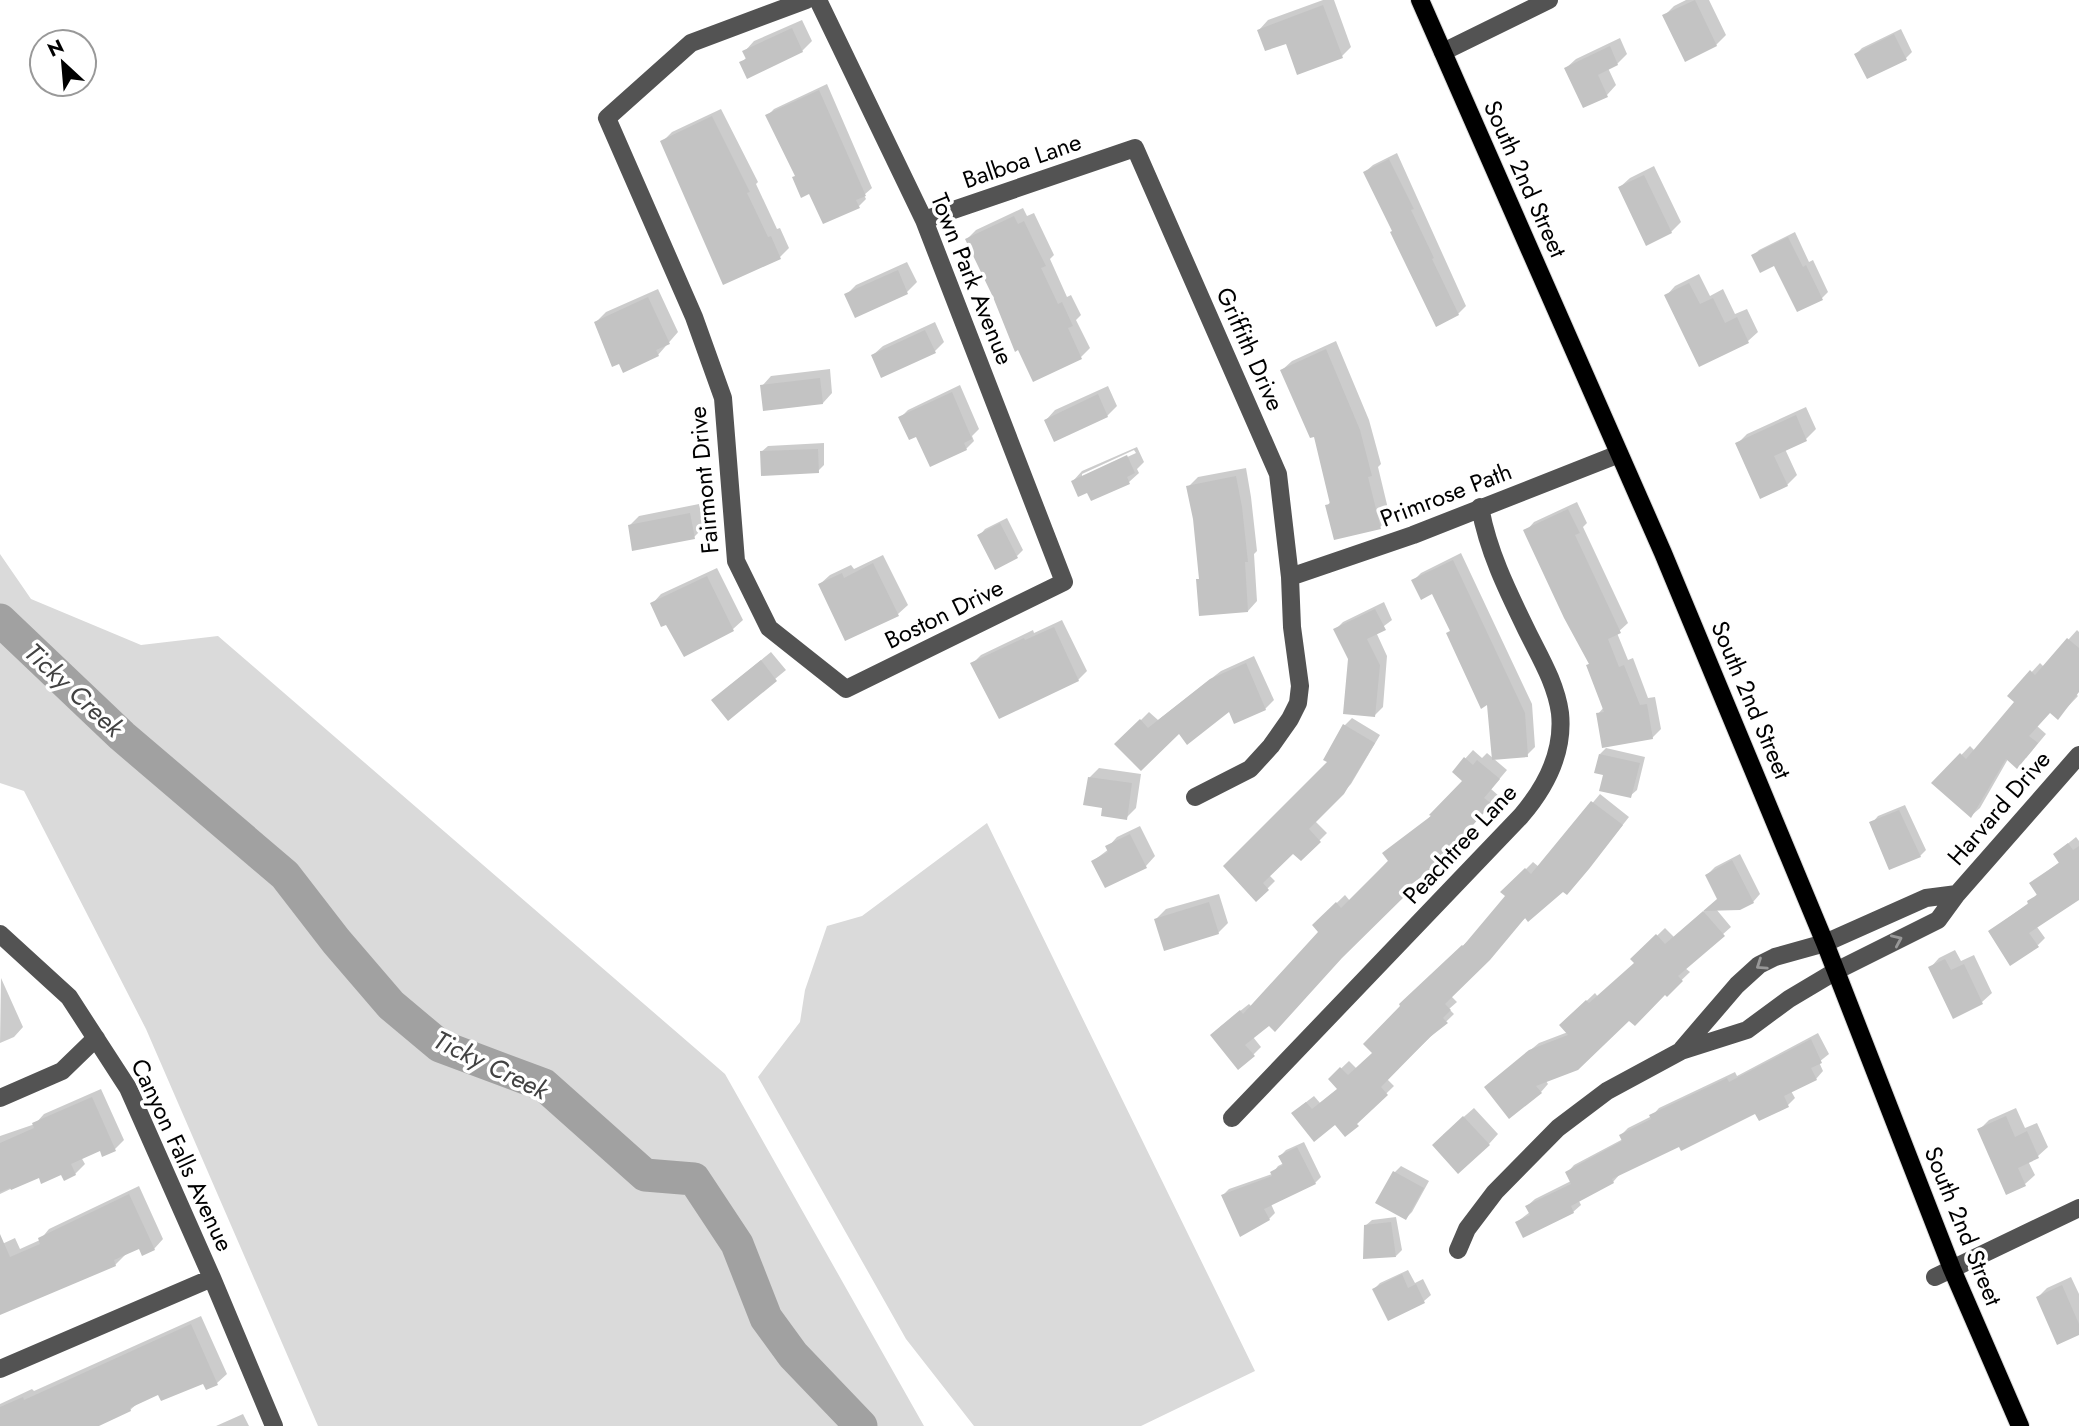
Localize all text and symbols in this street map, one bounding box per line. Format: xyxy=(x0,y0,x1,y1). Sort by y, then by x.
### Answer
north arrow xyxy=(28,28,98,98)
text: N xyxy=(43,33,68,64)
street label: South 2nd Street xyxy=(1475,95,1576,263)
street label: Balboa Lane xyxy=(958,124,1086,197)
street label: Town Park Avenue xyxy=(922,188,1023,370)
street label: Griffith Drive xyxy=(1208,281,1293,416)
street label: Fairmont Drive xyxy=(680,405,727,555)
street label: Primrose Path xyxy=(1375,453,1517,536)
street label: Boston Drive xyxy=(879,570,1009,657)
street label: South 2nd Street xyxy=(1702,615,1801,785)
water label: Ticky Creek xyxy=(16,634,133,747)
street label: Harvard Drive xyxy=(1939,743,2058,873)
street label: Peachtree Lane xyxy=(1395,776,1525,912)
one-way arrow xyxy=(1889,934,1902,948)
one-way arrow xyxy=(1756,957,1769,970)
water label: Ticky Creek xyxy=(427,1021,556,1110)
street label: Canyon Falls Avenue xyxy=(122,1053,242,1257)
street label: South 2nd Street xyxy=(1916,1141,2011,1311)

